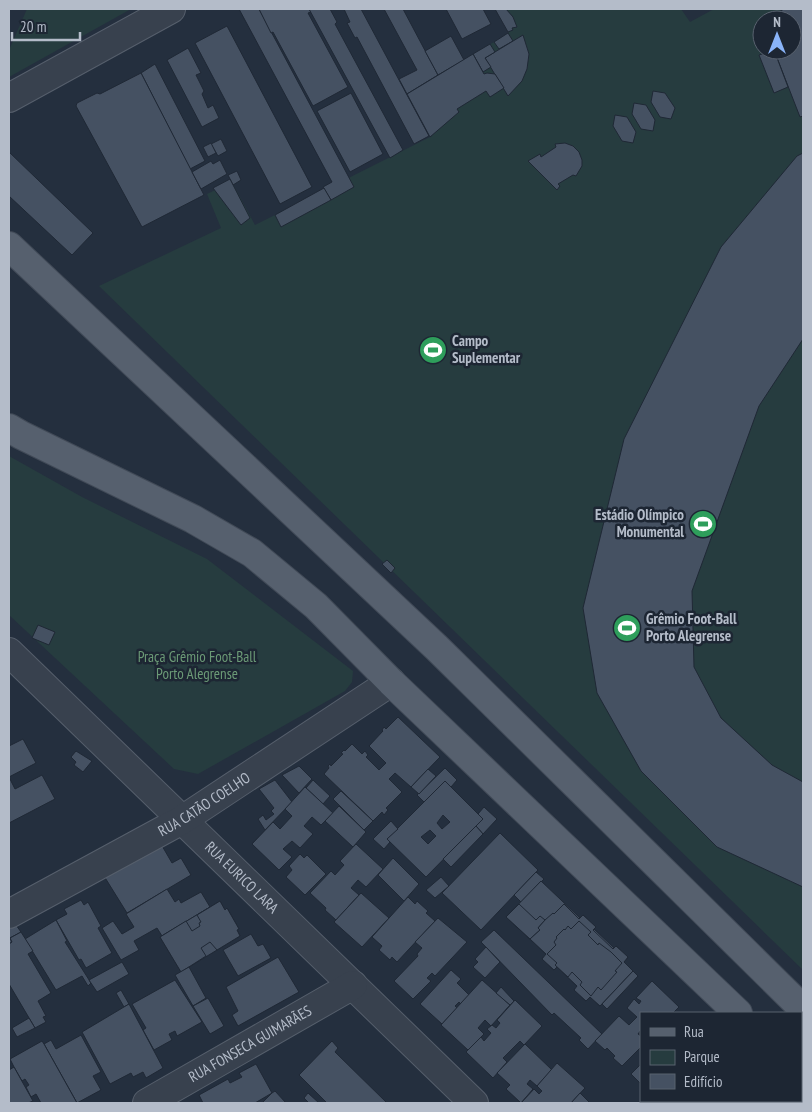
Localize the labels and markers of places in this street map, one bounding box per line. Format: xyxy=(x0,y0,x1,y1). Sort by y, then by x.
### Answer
place label: Campo Suplementar xyxy=(452,331,521,367)
sports icon: Campo Suplementar xyxy=(418,335,448,365)
place label: Estádio Olímpico Monumental xyxy=(595,505,684,541)
sports icon: Estádio Olímpico Monumental xyxy=(688,509,718,539)
place label: Grêmio Foot-Ball Porto Alegrense xyxy=(646,609,737,645)
sports icon: Grêmio Foot-Ball Porto Alegrense xyxy=(612,613,642,643)

